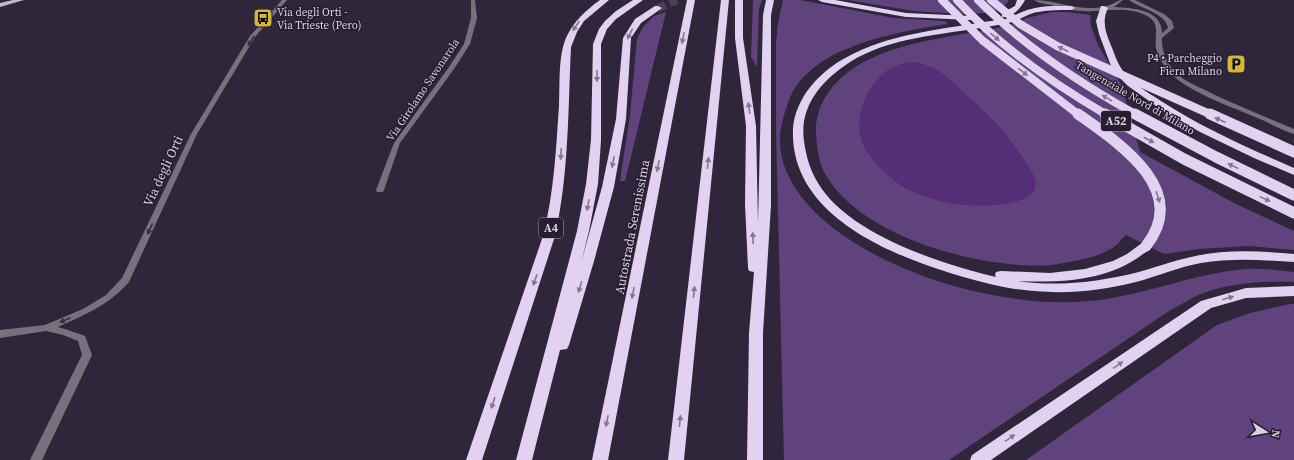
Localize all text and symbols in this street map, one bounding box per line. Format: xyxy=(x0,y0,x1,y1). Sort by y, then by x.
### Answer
place label: Via degli Orti - Via Trieste (Pero) xyxy=(277,5,361,33)
bus stop icon: Via degli Orti - Via Trieste (Pero) xyxy=(252,7,274,29)
one-way arrow xyxy=(572,21,580,31)
one-way arrow xyxy=(627,28,633,39)
one-way arrow xyxy=(680,32,686,44)
one-way arrow xyxy=(989,33,1000,41)
one-way arrow xyxy=(247,35,255,46)
street label: Via Girolamo Savonarola xyxy=(383,35,463,144)
one-way arrow xyxy=(1057,46,1069,52)
place label: P4 • Parcheggio Fiera Milano xyxy=(1147,51,1222,79)
parking icon: P4 • Parcheggio Fiera Milano xyxy=(1225,53,1247,75)
street label: Tangenziale Nord di Milano xyxy=(1073,58,1197,138)
one-way arrow xyxy=(1018,68,1029,77)
one-way arrow xyxy=(594,70,600,83)
one-way arrow xyxy=(1102,94,1112,102)
one-way arrow xyxy=(746,102,752,114)
road number: A52 xyxy=(1101,111,1131,131)
one-way arrow xyxy=(1214,117,1225,123)
street label: Via degli Orti xyxy=(139,133,187,209)
one-way arrow xyxy=(1143,136,1155,143)
one-way arrow xyxy=(558,148,565,160)
one-way arrow xyxy=(610,156,616,168)
one-way arrow xyxy=(705,157,711,169)
street label: Autostrada Serenissima xyxy=(611,158,653,296)
one-way arrow xyxy=(655,160,661,172)
one-way arrow xyxy=(1228,163,1239,169)
one-way arrow xyxy=(1155,191,1161,203)
one-way arrow xyxy=(1259,196,1271,202)
one-way arrow xyxy=(585,199,591,211)
road number: A4 xyxy=(539,218,563,238)
one-way arrow xyxy=(147,223,153,234)
one-way arrow xyxy=(749,232,756,244)
one-way arrow xyxy=(532,275,538,287)
one-way arrow xyxy=(577,282,583,294)
one-way arrow xyxy=(691,286,697,298)
one-way arrow xyxy=(629,287,635,299)
one-way arrow xyxy=(1223,295,1235,301)
one-way arrow xyxy=(59,316,71,323)
one-way arrow xyxy=(1112,361,1124,368)
one-way arrow xyxy=(490,398,496,410)
north arrow xyxy=(1246,412,1286,452)
one-way arrow xyxy=(604,415,610,427)
one-way arrow xyxy=(677,415,683,427)
text: N xyxy=(1267,428,1283,439)
one-way arrow xyxy=(1005,434,1016,442)

